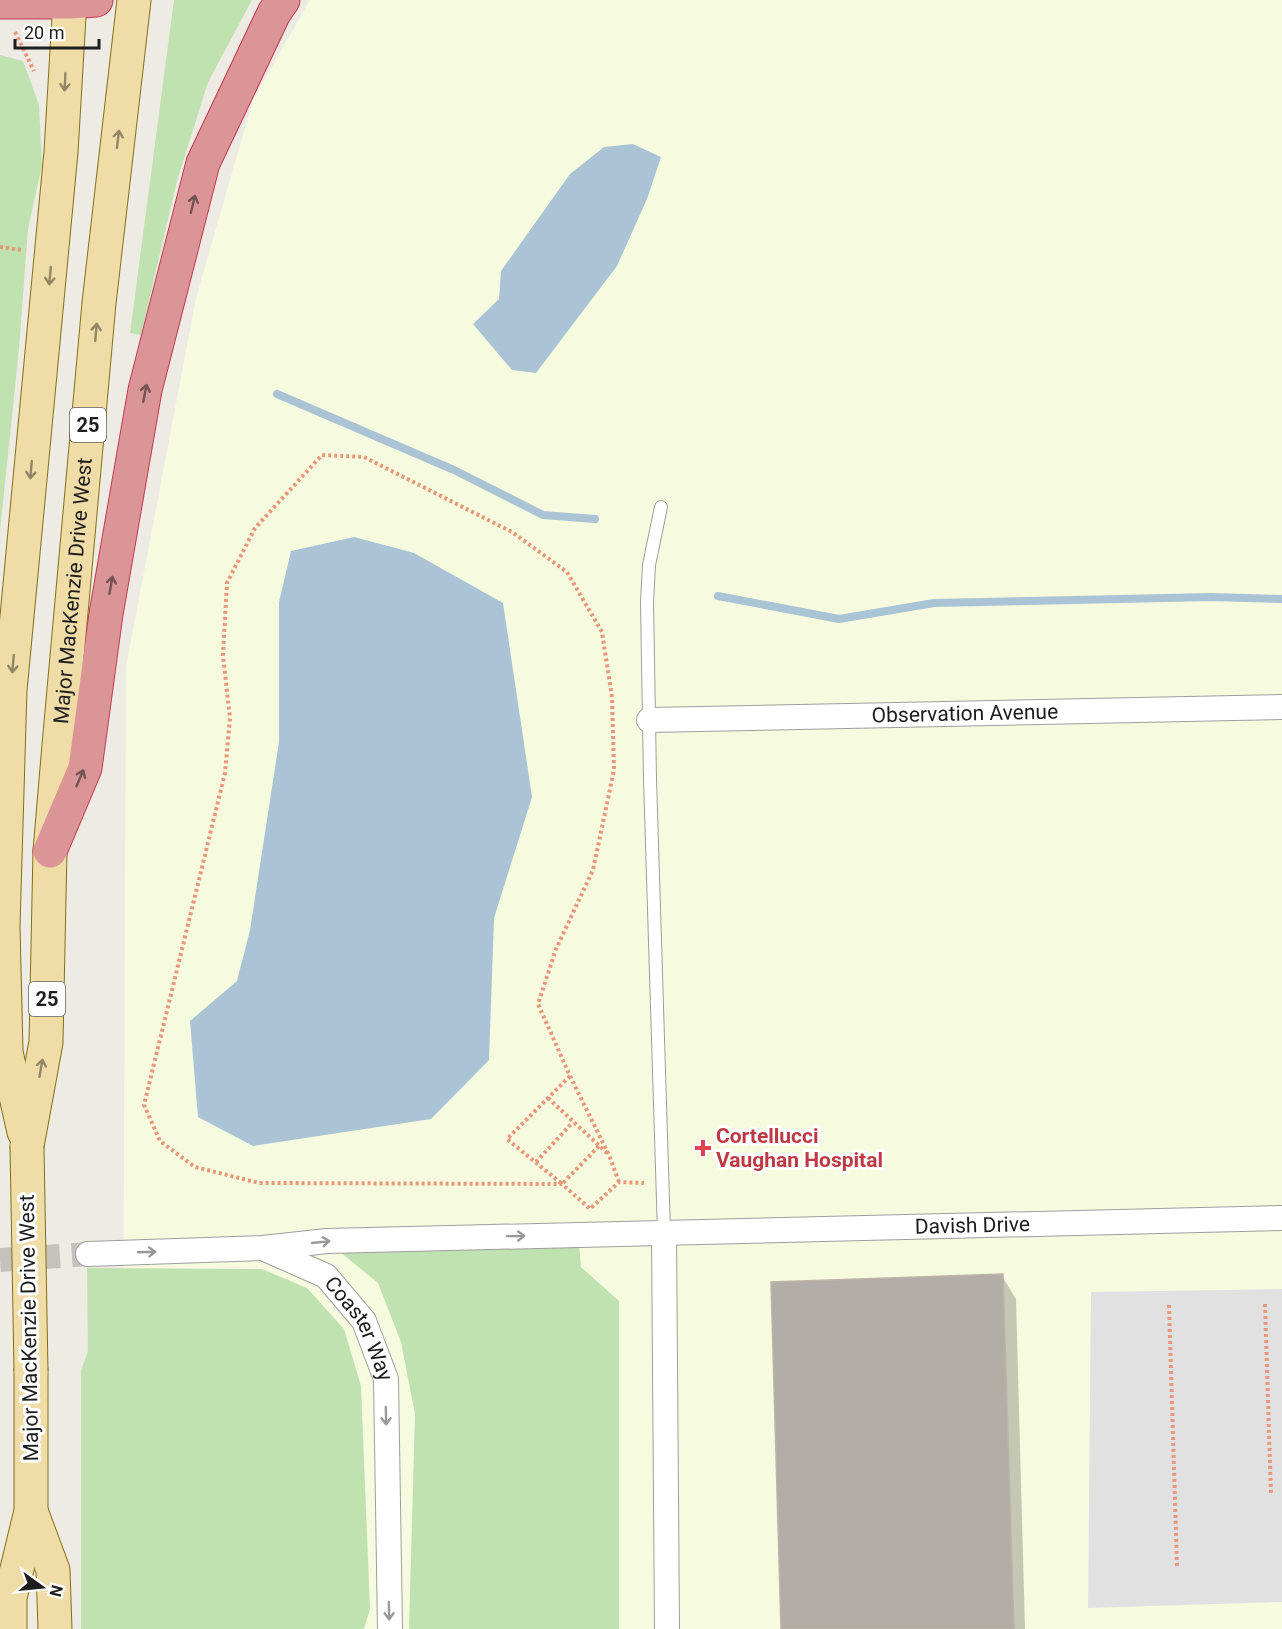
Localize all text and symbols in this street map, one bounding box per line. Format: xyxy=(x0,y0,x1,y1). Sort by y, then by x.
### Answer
scale bar xyxy=(15,12,99,50)
text: 20 m xyxy=(24,22,64,43)
one-way arrow xyxy=(60,71,71,91)
one-way arrow xyxy=(113,129,124,149)
one-way arrow xyxy=(187,195,199,214)
one-way arrow xyxy=(44,266,55,285)
one-way arrow xyxy=(91,323,102,343)
one-way arrow xyxy=(140,384,151,404)
road number: 25 xyxy=(70,408,106,442)
street label: Major MacKenzie Drive West xyxy=(49,457,97,725)
one-way arrow xyxy=(25,460,36,480)
one-way arrow xyxy=(106,576,117,596)
one-way arrow xyxy=(7,654,18,674)
street label: Observation Avenue xyxy=(871,700,1058,727)
one-way arrow xyxy=(75,769,87,787)
road number: 25 xyxy=(29,982,65,1016)
one-way arrow xyxy=(36,1058,47,1078)
place label: Cortellucci Vaughan Hospital xyxy=(716,1124,883,1172)
marker: Cortellucci Vaughan Hospital xyxy=(694,1139,712,1157)
street label: Major MacKenzie Drive West xyxy=(15,1194,43,1462)
street label: Davish Drive xyxy=(914,1212,1030,1239)
one-way arrow xyxy=(505,1231,525,1242)
one-way arrow xyxy=(311,1236,330,1247)
one-way arrow xyxy=(136,1246,156,1257)
street label: Coaster Way xyxy=(320,1272,398,1384)
one-way arrow xyxy=(380,1405,392,1425)
north arrow xyxy=(12,1557,72,1617)
text: N xyxy=(45,1583,67,1599)
one-way arrow xyxy=(383,1600,395,1620)

